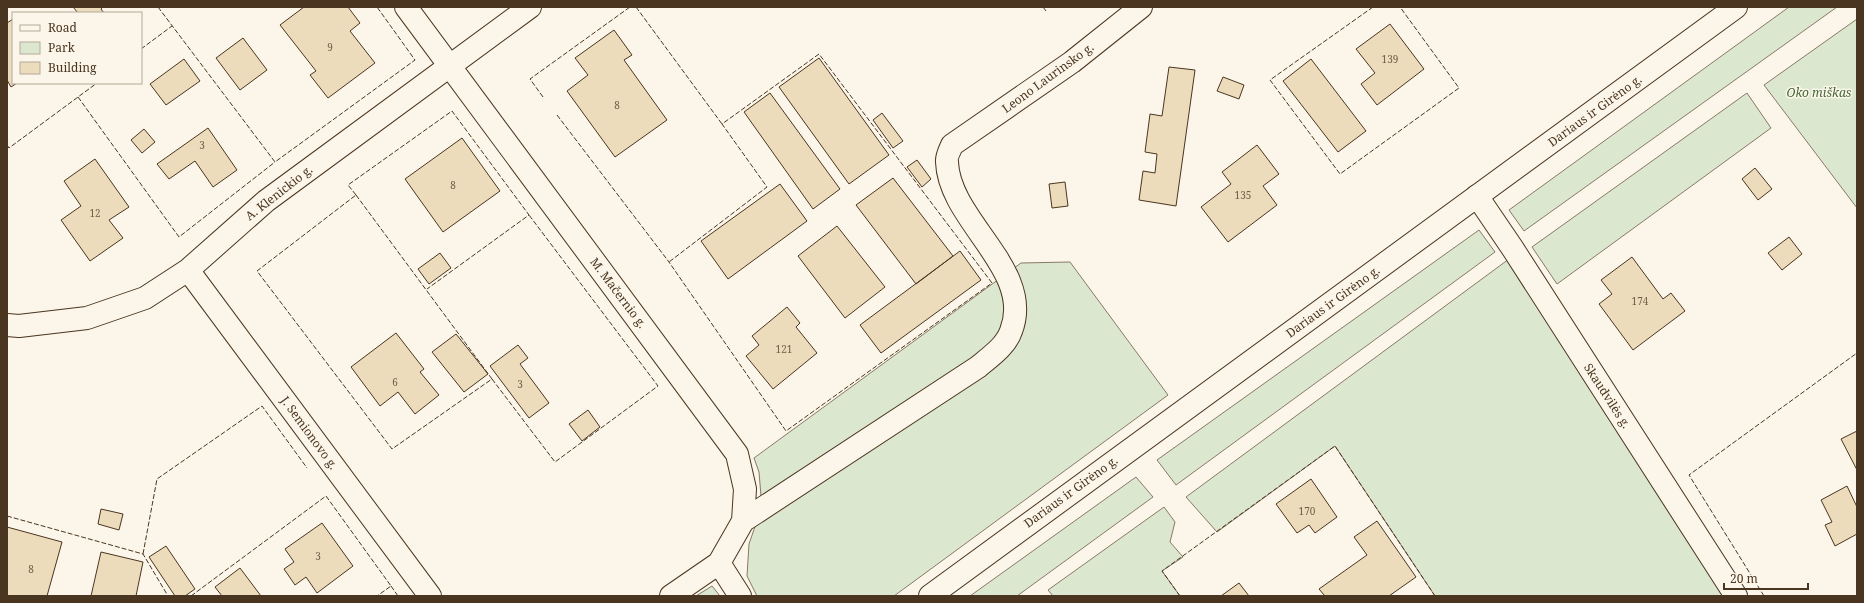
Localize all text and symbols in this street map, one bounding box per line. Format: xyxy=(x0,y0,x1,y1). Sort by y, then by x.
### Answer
legend xyxy=(12,12,142,84)
text: Road xyxy=(48,19,78,36)
text: Park xyxy=(48,39,76,56)
street label: Leono Laurinsko g. xyxy=(998,39,1097,117)
house number: 9 xyxy=(327,40,333,54)
house number: 139 xyxy=(1382,52,1398,66)
text: Building xyxy=(48,59,97,76)
street label: Dariaus ir Girėno g. xyxy=(1544,71,1645,150)
park label: Oko miškas xyxy=(1787,84,1852,101)
house number: 8 xyxy=(614,98,620,112)
house number: 3 xyxy=(199,138,205,152)
street label: A. Klenickio g. xyxy=(242,161,316,224)
house number: 8 xyxy=(450,178,456,192)
house number: 135 xyxy=(1235,188,1251,202)
house number: 12 xyxy=(89,206,101,220)
street label: M. Mačernio g. xyxy=(586,254,651,332)
street label: Dariaus ir Girėno g. xyxy=(1282,262,1383,341)
house number: 174 xyxy=(1632,294,1649,308)
house number: 121 xyxy=(776,342,792,356)
street label: Skaudvilės g. xyxy=(1580,360,1635,431)
house number: 6 xyxy=(392,375,398,389)
house number: 3 xyxy=(517,377,523,391)
street label: J. Semionovo g. xyxy=(276,392,342,473)
street label: Dariaus ir Girėno g. xyxy=(1020,452,1121,531)
house number: 170 xyxy=(1299,504,1316,518)
house number: 3 xyxy=(315,549,321,563)
house number: 8 xyxy=(28,562,34,576)
scale bar xyxy=(1724,565,1808,591)
text: 20 m xyxy=(1730,570,1758,587)

